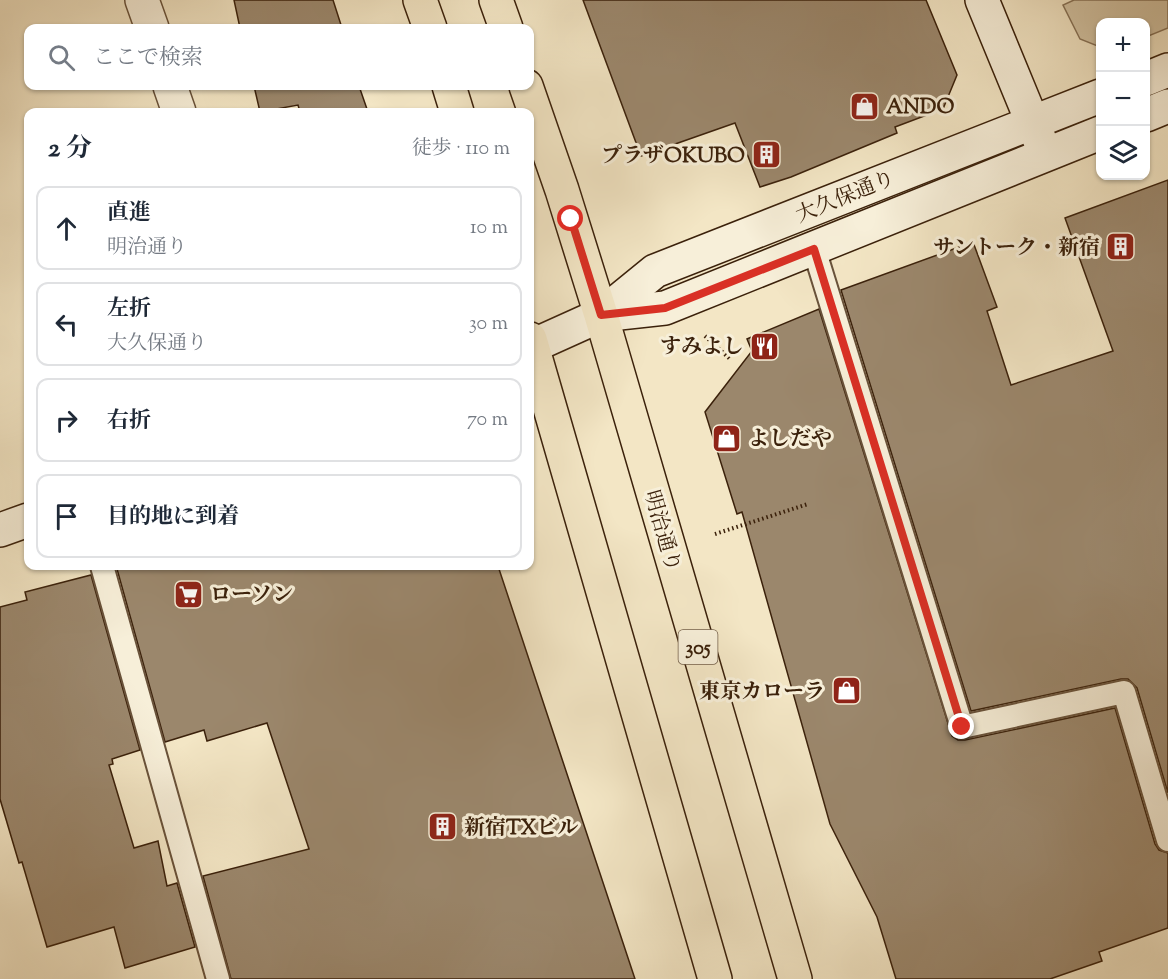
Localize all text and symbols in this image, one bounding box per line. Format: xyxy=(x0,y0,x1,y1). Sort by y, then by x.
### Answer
map controls xyxy=(1096,18,1150,180)
button: + xyxy=(1096,18,1150,72)
search box xyxy=(24,24,534,90)
icon: search xyxy=(45,41,78,74)
text: ここで検索 xyxy=(93,43,203,75)
button: − xyxy=(1096,72,1150,126)
shop icon: ANDO xyxy=(849,90,881,122)
place label: ANDO xyxy=(886,93,954,123)
button: layers xyxy=(1096,126,1150,180)
text: 2 分 xyxy=(48,131,92,168)
text: 徒歩 · 110 m xyxy=(412,135,510,164)
building icon: プラザOKUBO xyxy=(750,139,782,171)
place label: プラザOKUBO xyxy=(601,142,745,172)
street label: 大久保通り xyxy=(791,164,900,231)
text: 直進 xyxy=(107,198,151,230)
route start xyxy=(557,205,583,231)
icon: ahead xyxy=(50,212,83,245)
text: 10 m xyxy=(470,214,508,243)
building icon: サントーク・新宿 xyxy=(1105,231,1137,263)
text: 明治通り xyxy=(107,234,187,263)
place label: サントーク・新宿 xyxy=(933,234,1100,264)
text: 左折 xyxy=(107,294,151,326)
icon: left xyxy=(50,308,83,341)
text: 30 m xyxy=(469,310,508,339)
text: 大久保通り xyxy=(107,330,207,359)
restaurant icon: すみよし xyxy=(749,330,781,362)
place label: すみよし xyxy=(660,333,744,363)
icon: right xyxy=(50,404,83,437)
text: 右折 xyxy=(107,406,151,438)
text: 70 m xyxy=(467,406,508,435)
shop icon: よしだや xyxy=(711,422,743,454)
place label: よしだや xyxy=(748,425,832,455)
street label: 明治通り xyxy=(635,487,687,576)
icon: arrive xyxy=(50,500,83,533)
text: 目的地に到着 xyxy=(107,502,239,534)
supermarket icon: ローソン xyxy=(173,578,205,610)
place label: ローソン xyxy=(210,581,293,611)
road number: 305 xyxy=(678,630,718,664)
shop icon: 東京カローラ xyxy=(830,675,862,707)
place label: 東京カローラ xyxy=(699,678,825,708)
route end xyxy=(948,713,974,739)
building icon: 新宿TXビル xyxy=(427,811,459,843)
place label: 新宿TXビル xyxy=(464,814,579,844)

